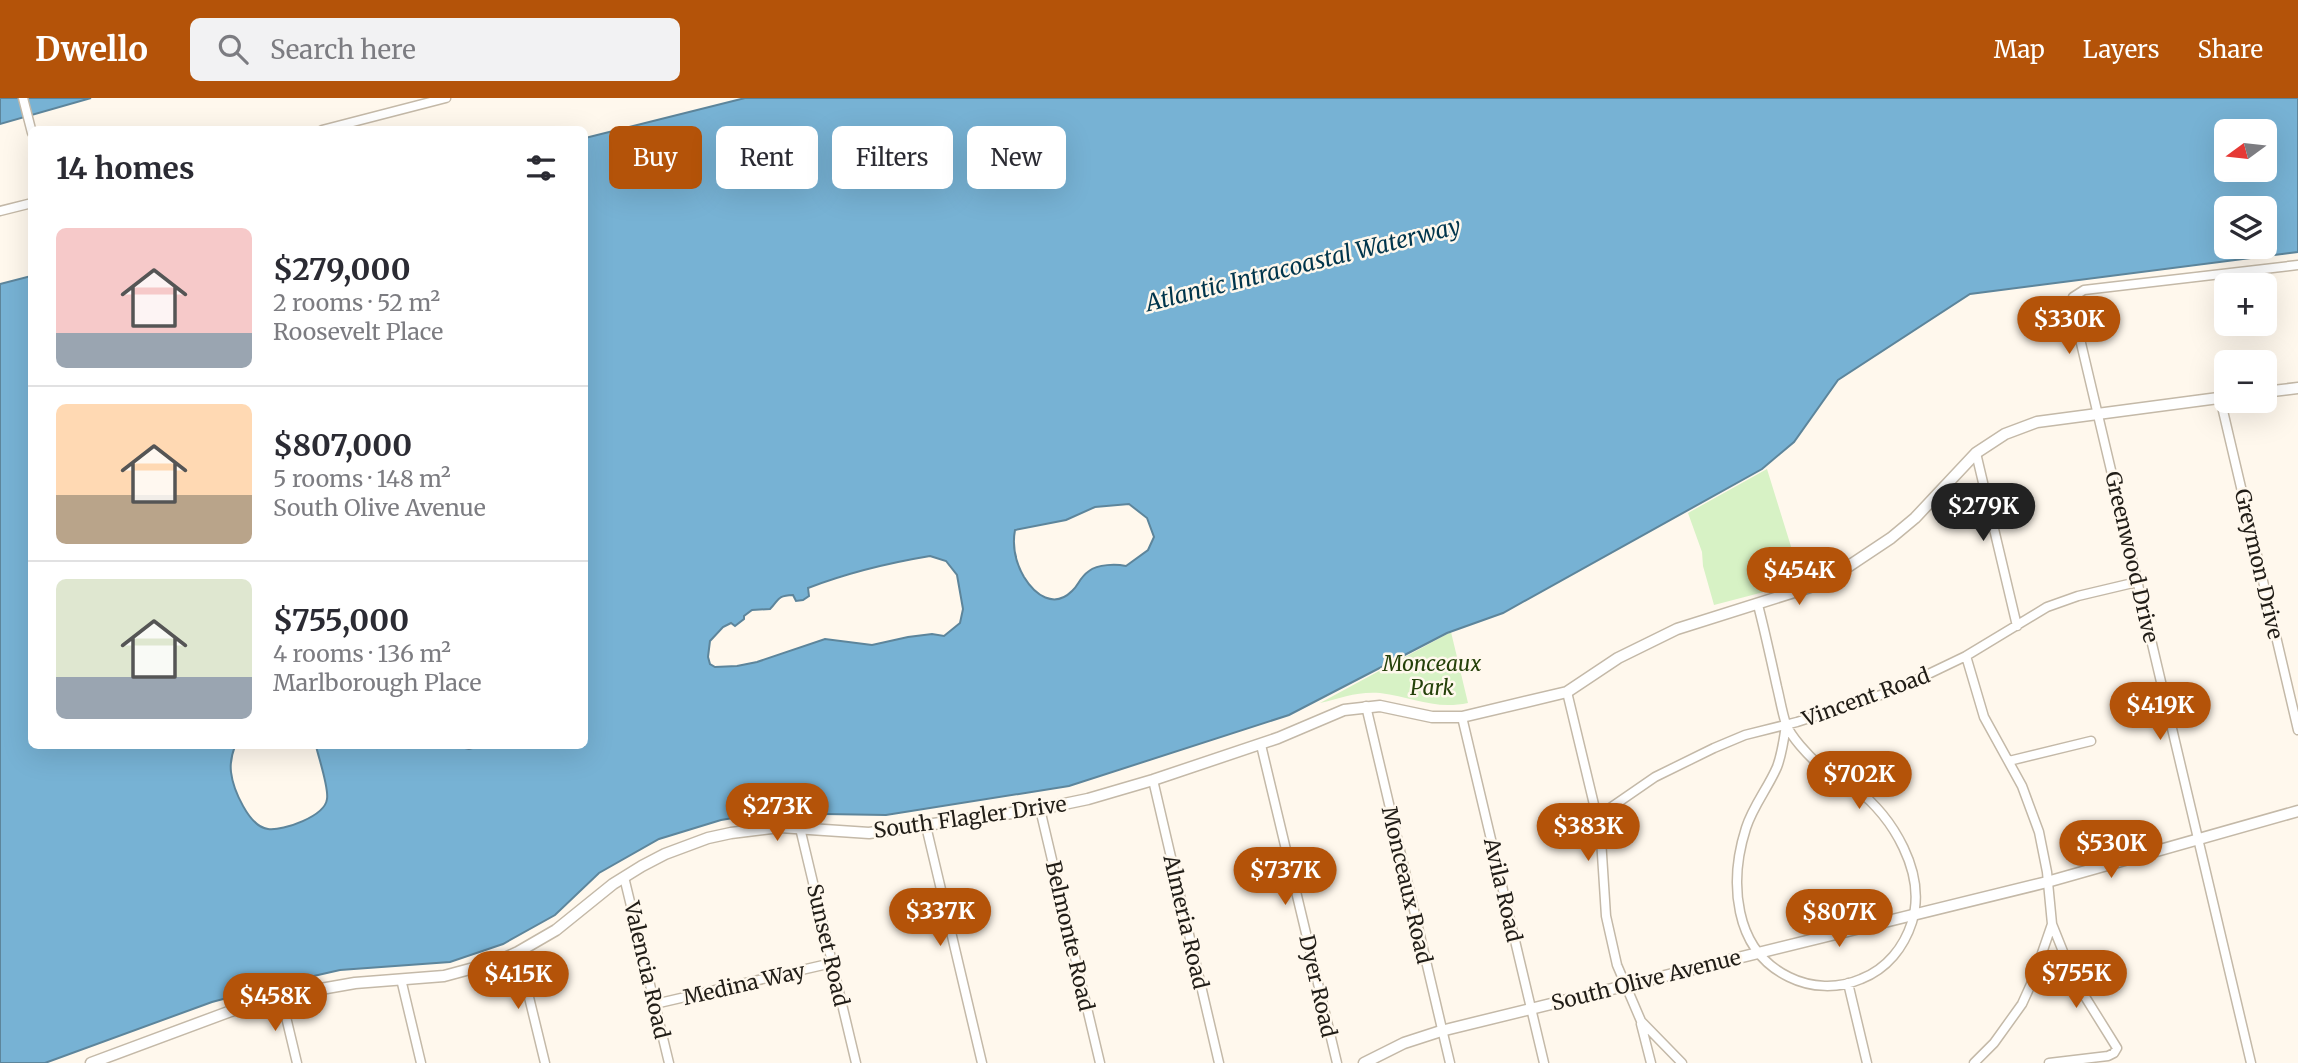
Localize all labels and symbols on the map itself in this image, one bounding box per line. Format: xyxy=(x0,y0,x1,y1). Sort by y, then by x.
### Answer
north arrow xyxy=(2214,119,2277,182)
water label: Atlantic Intracoastal Waterway xyxy=(1140,211,1464,318)
pin: $330K xyxy=(2020,296,2118,356)
street label: Greenwood Drive xyxy=(2099,469,2165,645)
pin: $279K xyxy=(1934,484,2032,543)
street label: Greymon Drive xyxy=(2229,486,2289,642)
pin: $454K xyxy=(1750,547,1848,607)
park label: Monceaux Park xyxy=(1382,650,1481,701)
street label: Vincent Road xyxy=(1798,661,1934,733)
pin: $419K xyxy=(2111,682,2209,742)
pin: $702K xyxy=(1810,752,1908,811)
pin: $273K xyxy=(728,784,826,843)
street label: South Flagler Drive xyxy=(872,790,1068,844)
street label: Monceaux Road xyxy=(1376,804,1438,967)
pin: $383K xyxy=(1539,804,1637,863)
pin: $530K xyxy=(2062,820,2160,880)
street label: Avila Road xyxy=(1478,834,1528,945)
pin: $737K xyxy=(1236,848,1334,907)
street label: Almeria Road xyxy=(1157,851,1215,992)
street label: Belmonte Road xyxy=(1040,858,1100,1014)
street label: Sunset Road xyxy=(801,881,855,1009)
pin: $337K xyxy=(891,888,989,948)
pin: $807K xyxy=(1790,890,1888,949)
street label: Valencia Road xyxy=(618,898,676,1042)
street label: Dyer Road xyxy=(1293,932,1343,1040)
street label: South Olive Avenue xyxy=(1549,943,1744,1017)
pin: $755K xyxy=(2027,950,2125,1010)
pin: $415K xyxy=(469,951,567,1011)
street label: Medina Way xyxy=(680,957,809,1011)
pin: $458K xyxy=(226,974,324,1033)

